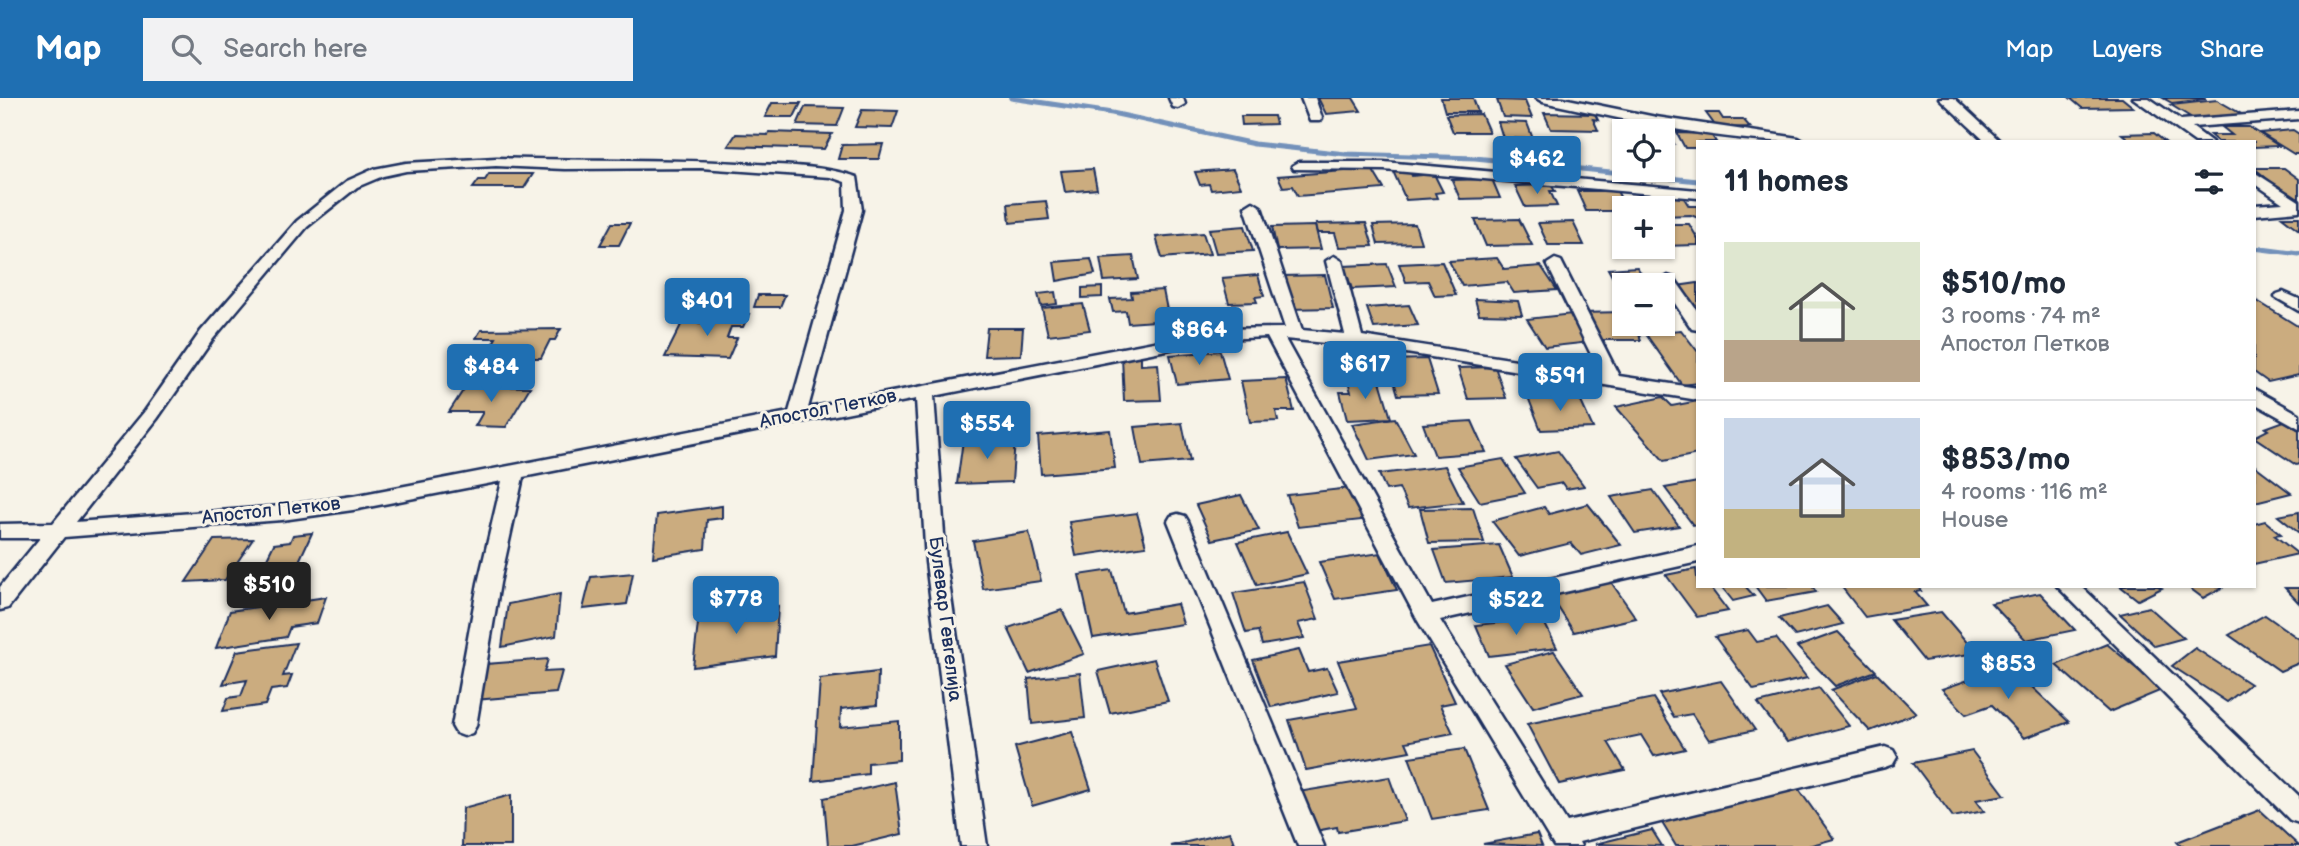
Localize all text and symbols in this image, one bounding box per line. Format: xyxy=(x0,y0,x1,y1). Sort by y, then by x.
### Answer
search box xyxy=(143,18,633,81)
text: Map xyxy=(35,29,101,69)
icon: search xyxy=(167,30,205,68)
text: Search here xyxy=(223,34,367,65)
text: Map xyxy=(2005,35,2053,64)
text: Layers xyxy=(2091,35,2162,64)
text: Share xyxy=(2200,35,2264,64)
map controls xyxy=(1612,119,1675,336)
button: locate xyxy=(1612,119,1675,182)
pin: $462 xyxy=(1496,136,1578,196)
text: $462 xyxy=(1509,145,1565,173)
icon: filters xyxy=(2190,163,2228,201)
text: 11 homes xyxy=(1724,164,1848,200)
button: + xyxy=(1612,196,1675,259)
text: $510/mo xyxy=(1941,266,2066,302)
icon: home xyxy=(1780,270,1864,354)
button: − xyxy=(1612,273,1675,336)
pin: $401 xyxy=(666,278,748,338)
text: $401 xyxy=(681,287,733,315)
text: 3 rooms · 74 m² xyxy=(1941,302,2101,330)
pin: $864 xyxy=(1158,308,1240,367)
text: $864 xyxy=(1171,316,1227,344)
text: Апостол Петков xyxy=(1941,330,2109,358)
pin: $617 xyxy=(1324,342,1406,401)
pin: $484 xyxy=(450,344,532,404)
text: $617 xyxy=(1339,350,1391,378)
text: $484 xyxy=(463,353,519,381)
pin: $591 xyxy=(1519,354,1601,413)
text: $591 xyxy=(1534,362,1586,390)
street label: Апостол Петков xyxy=(757,384,899,434)
pin: $554 xyxy=(946,402,1028,461)
text: $554 xyxy=(959,410,1015,438)
text: $853/mo xyxy=(1941,442,2070,478)
icon: home xyxy=(1780,446,1864,530)
text: 4 rooms · 116 m² xyxy=(1941,478,2108,506)
street label: Апостол Петков xyxy=(200,492,341,530)
text: House xyxy=(1941,506,2008,534)
street label: Булевар Гевгелија xyxy=(923,535,967,703)
pin: $510 xyxy=(228,562,310,622)
text: $510 xyxy=(243,571,295,599)
pin: $778 xyxy=(695,576,777,636)
pin: $522 xyxy=(1475,578,1557,637)
text: $778 xyxy=(709,585,763,613)
text: $522 xyxy=(1488,586,1544,614)
pin: $853 xyxy=(1967,642,2049,701)
text: $853 xyxy=(1980,650,2036,678)

